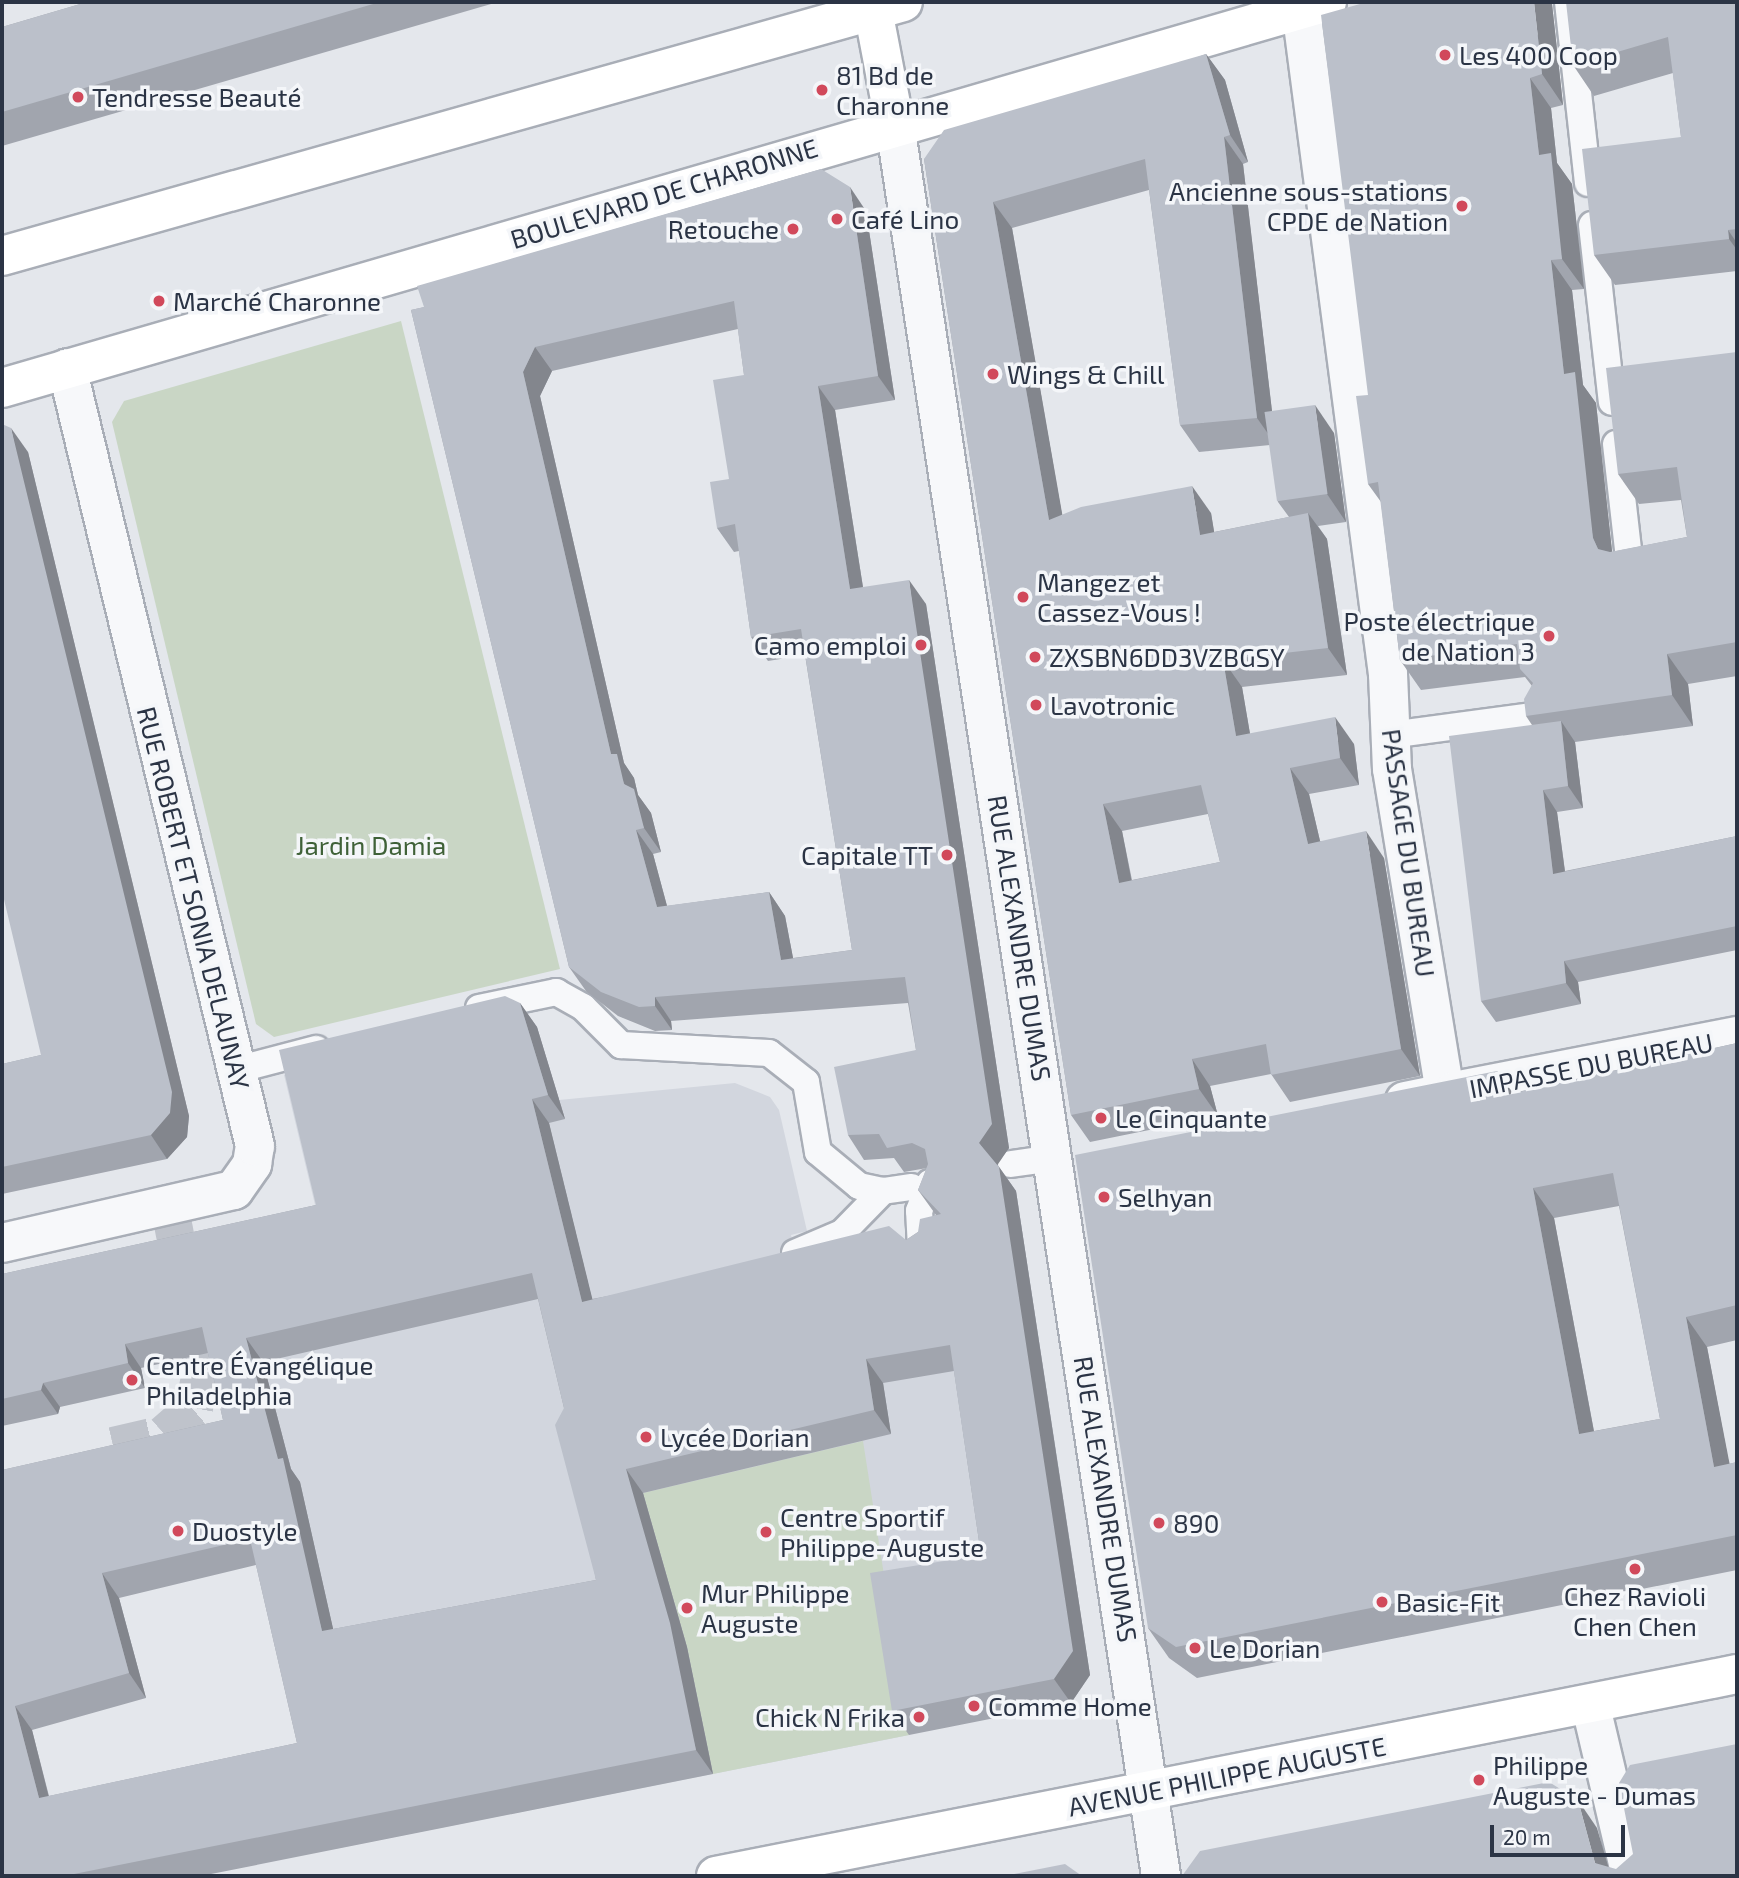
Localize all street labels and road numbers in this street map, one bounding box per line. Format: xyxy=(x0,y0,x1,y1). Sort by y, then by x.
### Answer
street label: BOULEVARD DE CHARONNE xyxy=(507,131,821,255)
street label: RUE ROBERT ET SONIA DELAUNAY xyxy=(131,702,257,1094)
street label: PASSAGE DU BUREAU xyxy=(1376,727,1442,979)
street label: RUE ALEXANDRE DUMAS xyxy=(982,792,1058,1084)
street label: IMPASSE DU BUREAU xyxy=(1467,1026,1715,1104)
street label: RUE ALEXANDRE DUMAS xyxy=(1068,1353,1144,1645)
street label: AVENUE PHILIPPE AUGUSTE xyxy=(1065,1730,1389,1822)

